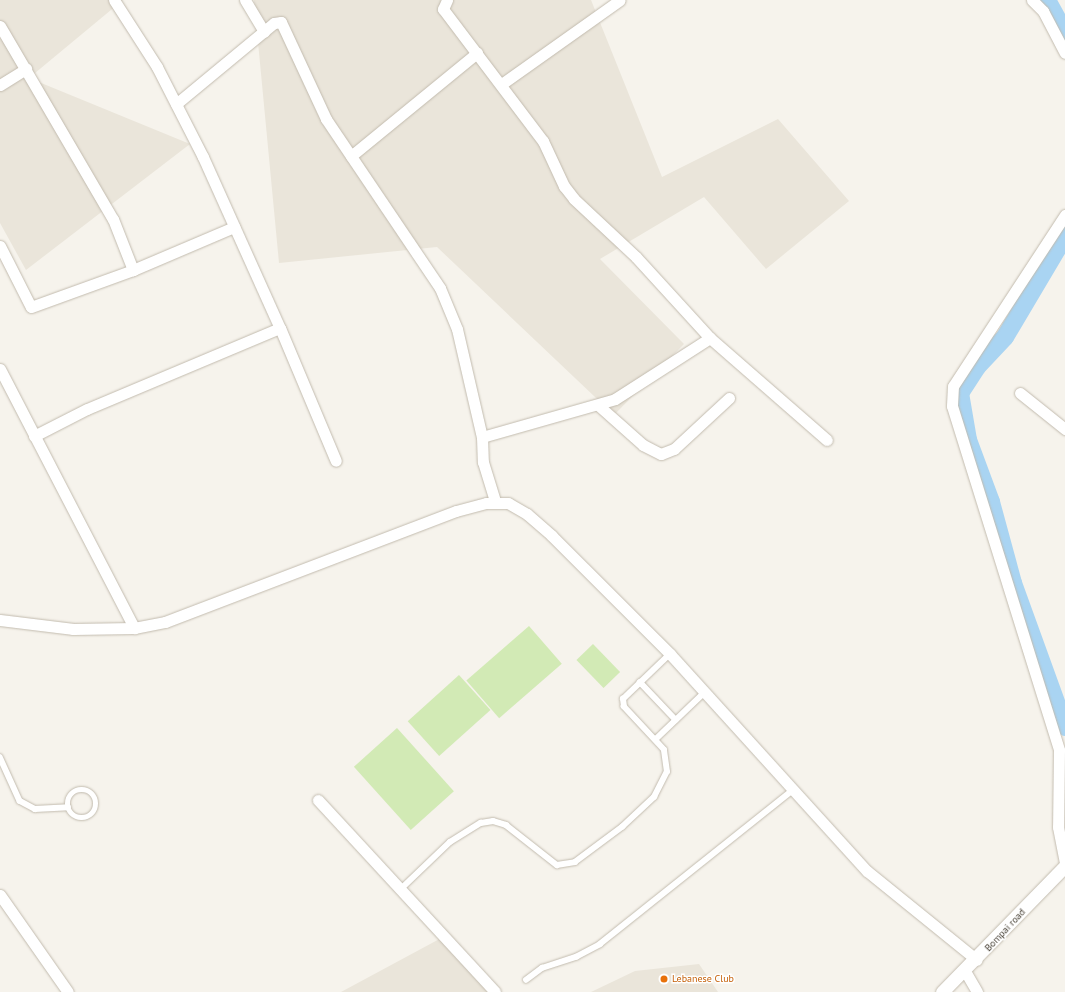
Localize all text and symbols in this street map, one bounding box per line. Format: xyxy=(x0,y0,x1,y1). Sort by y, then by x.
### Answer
street label: Bompai road xyxy=(982,906,1028,954)
place label: Lebanese Club xyxy=(672,973,734,985)
marker: Lebanese Club xyxy=(659,974,669,984)

